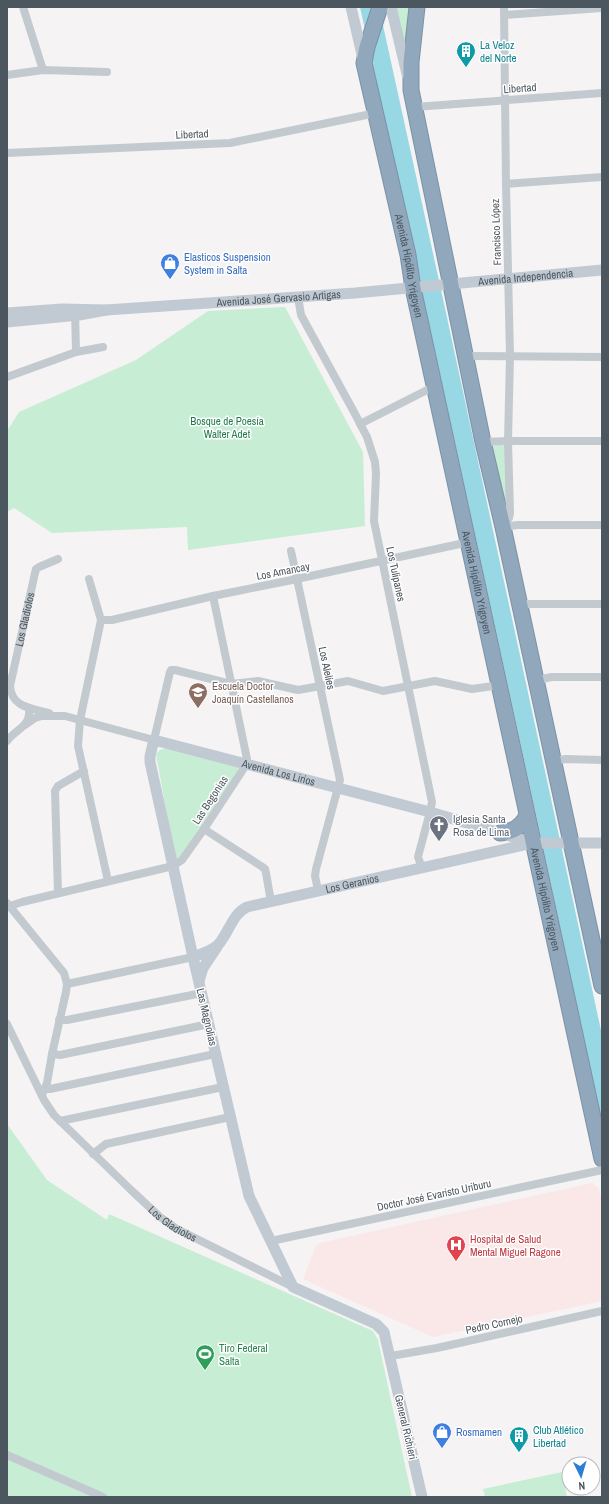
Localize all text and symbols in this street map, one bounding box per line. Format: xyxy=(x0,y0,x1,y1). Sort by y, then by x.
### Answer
place label: La Veloz del Norte xyxy=(480,38,517,65)
building icon: La Veloz del Norte xyxy=(455,40,477,68)
street label: Libertad xyxy=(503,80,537,96)
street label: Libertad xyxy=(175,126,209,142)
street label: Francisco López xyxy=(488,198,504,266)
street label: Avenida Hipólito Yrigoyen xyxy=(392,212,426,319)
place label: Elasticos Suspension System in Salta xyxy=(184,250,271,277)
shop icon: Elasticos Suspension System in Salta xyxy=(159,252,181,280)
street label: Avenida Independencia xyxy=(477,266,574,289)
street label: Avenida José Gervasio Artigas xyxy=(215,287,342,310)
park label: Bosque de Poesía Walter Adet xyxy=(190,414,264,441)
street label: Avenida Hipólito Yrigoyen xyxy=(459,529,495,635)
street label: Los Tulipanes xyxy=(383,545,409,603)
street label: Los Amancay xyxy=(255,559,311,583)
street label: Los Gladiolos xyxy=(12,590,38,648)
street label: Los Alelíes xyxy=(316,645,338,691)
place label: Escuela Doctor Joaquín Castellanos xyxy=(212,679,294,706)
school or university icon: Escuela Doctor Joaquín Castellanos xyxy=(187,681,209,709)
street label: Avenida Los Lirios xyxy=(239,756,317,789)
street label: Las Begonias xyxy=(189,773,231,827)
place label: Iglesia Santa Rosa de Lima xyxy=(453,812,509,839)
church icon: Iglesia Santa Rosa de Lima xyxy=(428,814,450,842)
street label: Avenida Hipólito Yrigoyen xyxy=(527,845,564,952)
street label: Los Geranios xyxy=(324,871,381,896)
street label: Las Magnolias xyxy=(194,987,221,1048)
street label: Doctor José Evaristo Uriburu xyxy=(376,1176,492,1214)
street label: Los Gladiolos xyxy=(145,1203,200,1245)
place label: Hospital de Salud Mental Miguel Ragone xyxy=(470,1232,561,1259)
hospital icon: Hospital de Salud Mental Miguel Ragone xyxy=(445,1234,467,1262)
street label: Pedro Cornejo xyxy=(464,1311,524,1337)
place label: Tiro Federal Salta xyxy=(219,1341,268,1368)
sports icon: Tiro Federal Salta xyxy=(194,1343,216,1371)
street label: General Richieri xyxy=(392,1393,420,1461)
shop icon: Rosmamen xyxy=(431,1421,453,1449)
place label: Club Atlético Libertad xyxy=(533,1423,584,1450)
place label: Rosmamen xyxy=(456,1425,502,1439)
building icon: Club Atlético Libertad xyxy=(508,1425,530,1453)
north arrow xyxy=(561,1456,601,1496)
text: N xyxy=(578,1479,586,1493)

